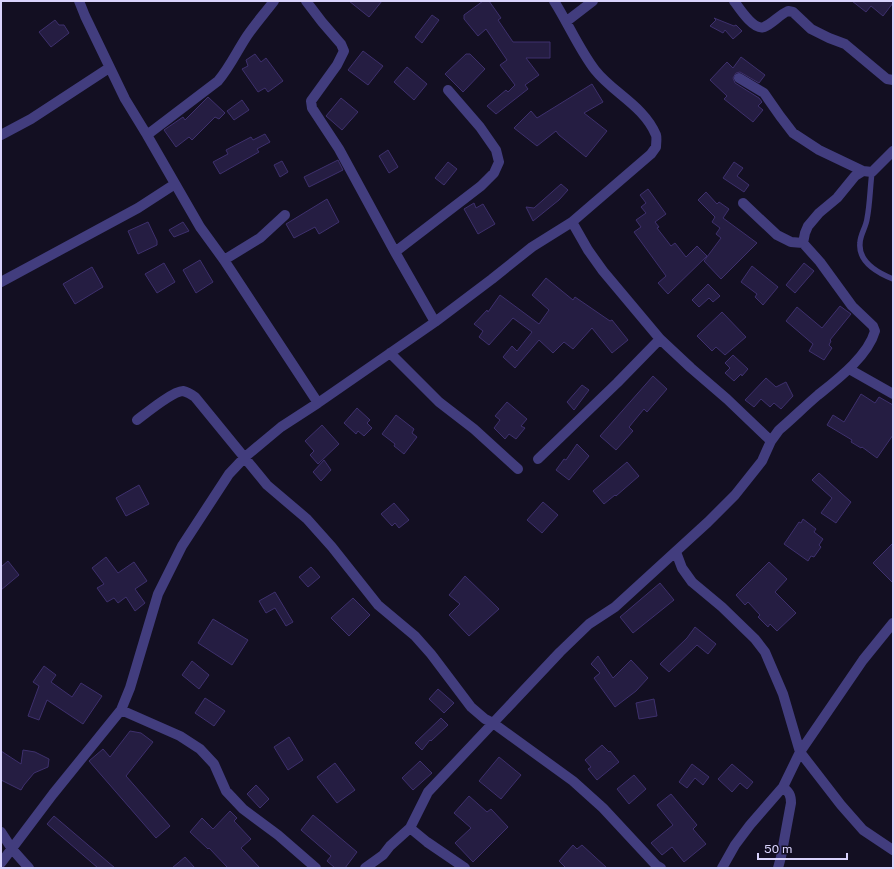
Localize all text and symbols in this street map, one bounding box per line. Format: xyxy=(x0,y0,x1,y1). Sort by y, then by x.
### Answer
scale bar xyxy=(758,835,847,861)
text: 50 m xyxy=(764,842,792,856)

